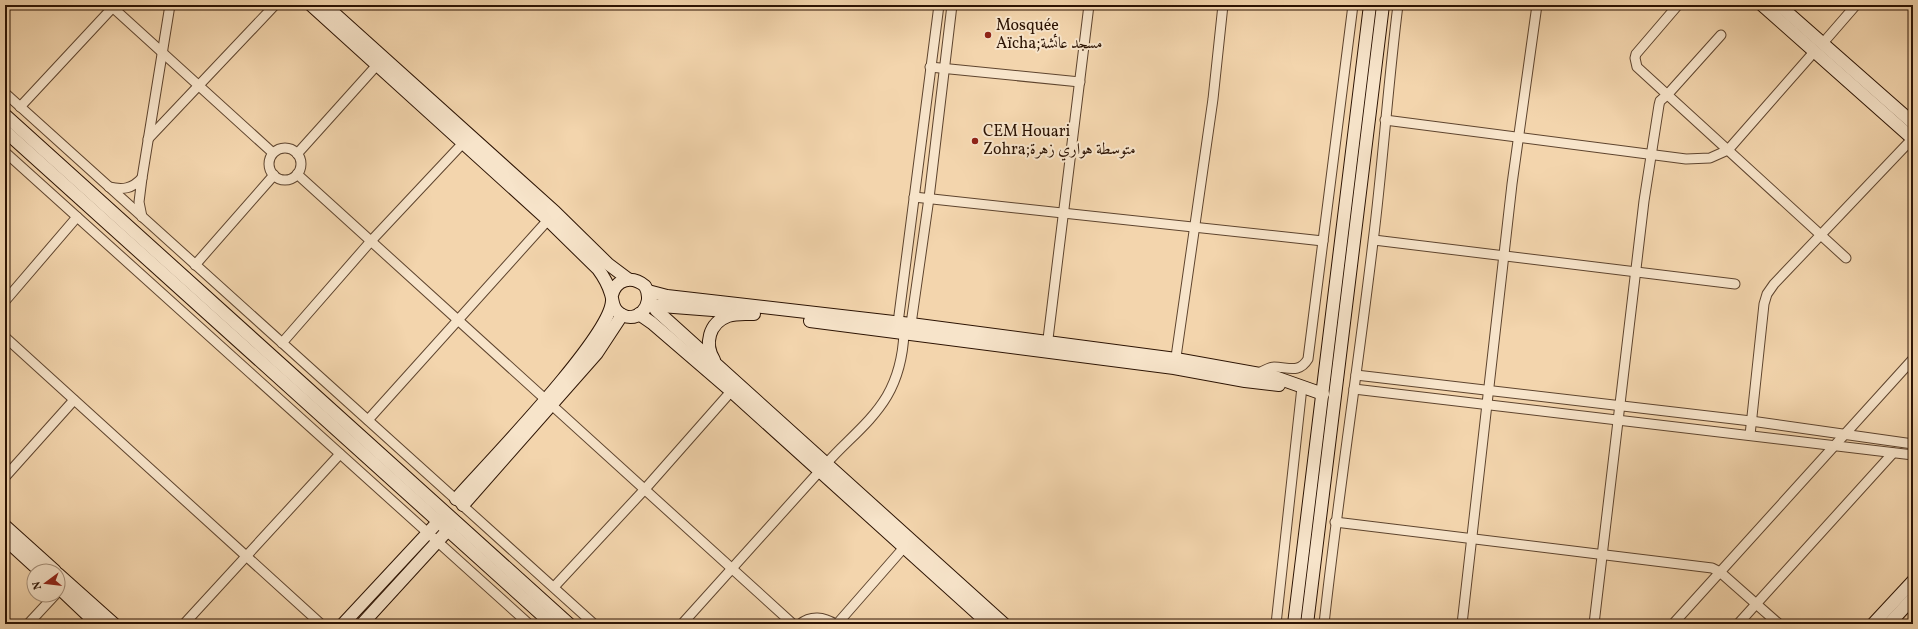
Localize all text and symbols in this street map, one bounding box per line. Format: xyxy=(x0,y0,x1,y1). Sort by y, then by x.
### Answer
place label: Mosquée Aïcha;مسجد عائشة xyxy=(996,15,1102,55)
marker: Mosquée Aïcha;مسجد عائشة xyxy=(983,30,993,40)
place label: CEM Houari Zohra;متوسطة هواري زهرة xyxy=(983,121,1136,161)
marker: CEM Houari Zohra;متوسطة هواري زهرة xyxy=(970,136,980,146)
north arrow xyxy=(26,563,66,603)
text: N xyxy=(30,579,46,591)

